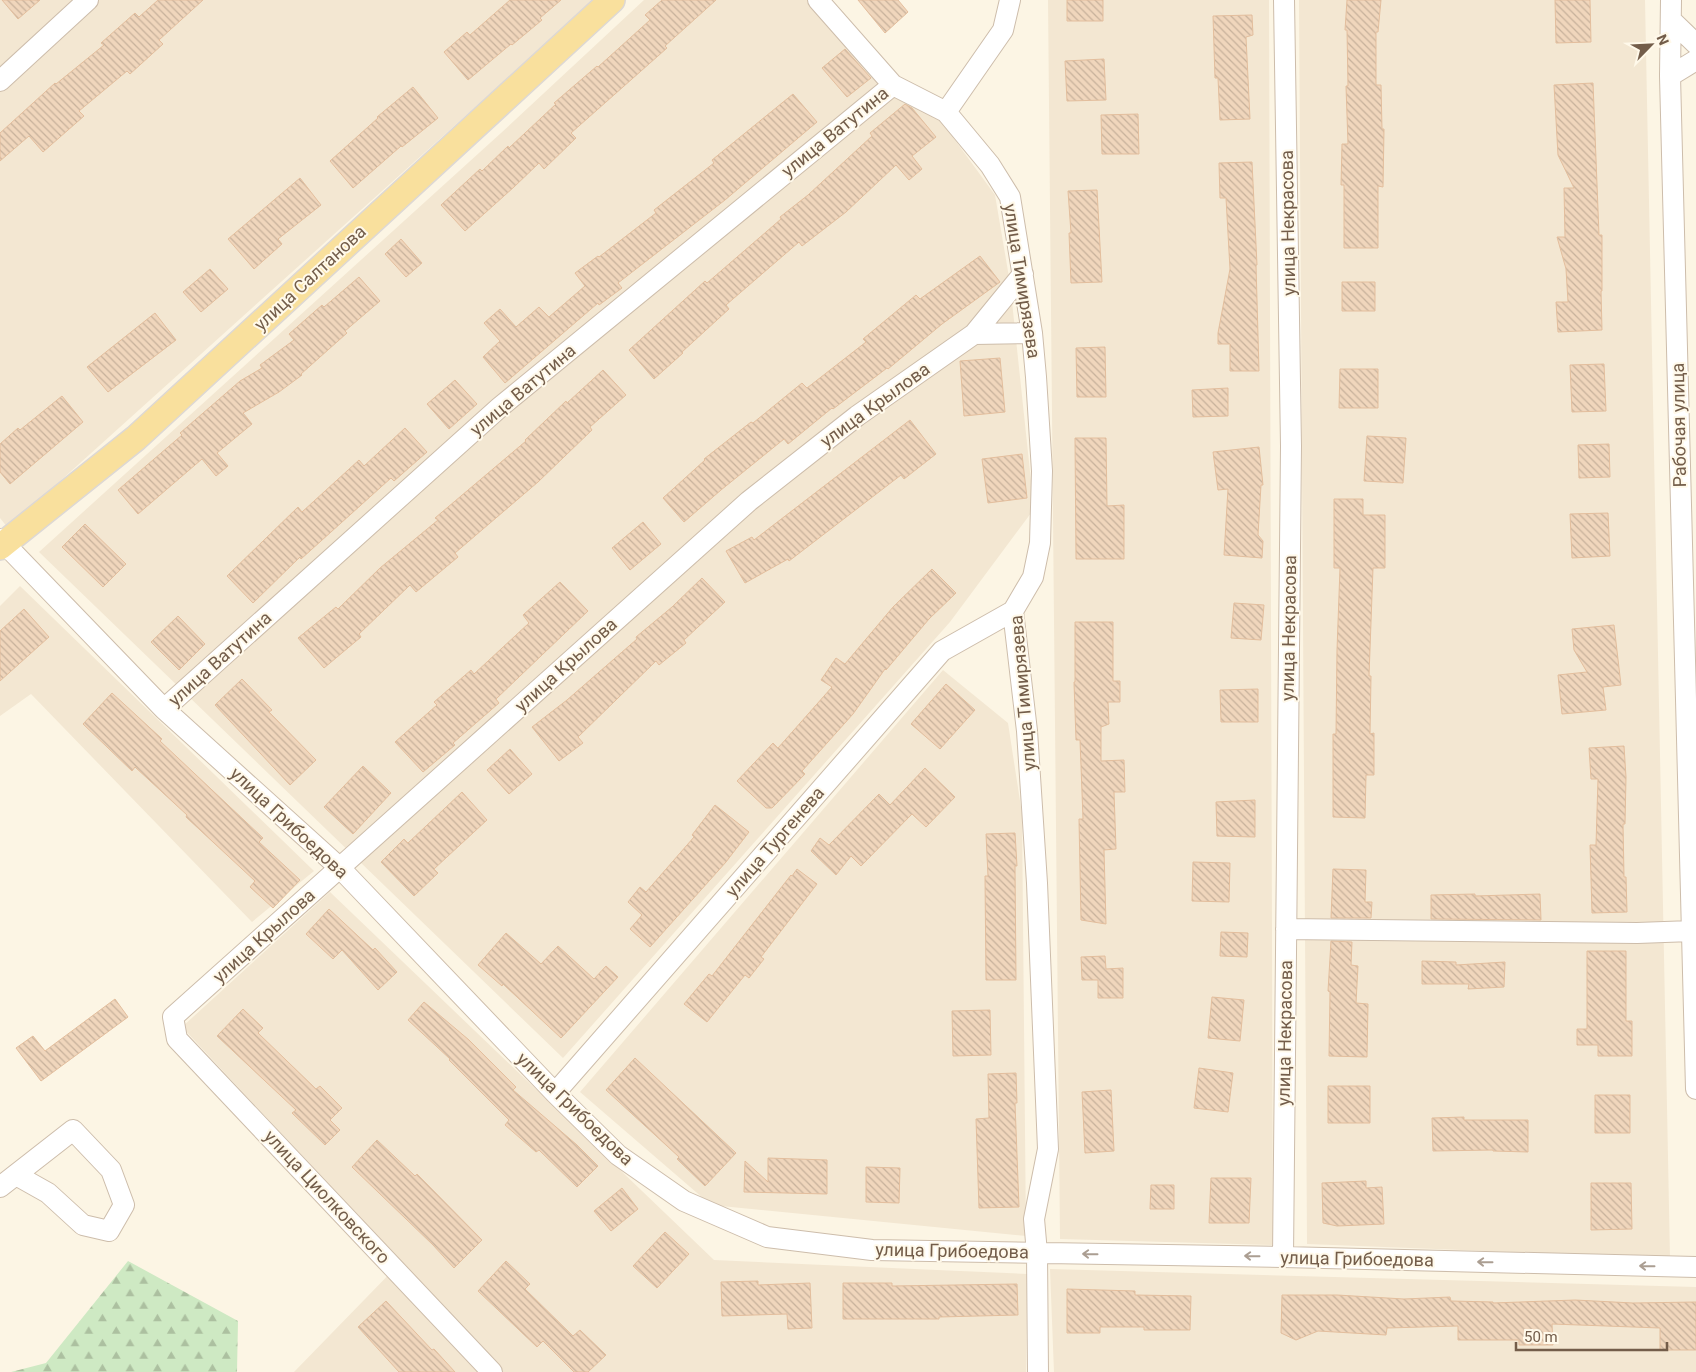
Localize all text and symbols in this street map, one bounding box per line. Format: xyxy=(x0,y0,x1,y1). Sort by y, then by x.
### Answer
north arrow xyxy=(1626,20,1676,70)
text: N xyxy=(1654,32,1672,47)
street label: улица Ватутина xyxy=(777,82,892,181)
street label: улица Некрасова xyxy=(1276,150,1299,296)
street label: улица Тимирязева xyxy=(1000,202,1045,360)
street label: улица Салтанова xyxy=(250,221,370,335)
street label: улица Ватутина xyxy=(466,339,580,440)
street label: улица Крылова xyxy=(816,358,933,451)
street label: Рабочая улица xyxy=(1667,363,1690,487)
street label: улица Некрасова xyxy=(1277,555,1300,701)
street label: улица Ватутина xyxy=(164,607,275,710)
street label: улица Крылова xyxy=(510,613,621,716)
street label: улица Тимирязева xyxy=(1005,614,1040,772)
street label: улица Грибоедова xyxy=(226,763,353,883)
street label: улица Тургенева xyxy=(721,782,828,901)
street label: улица Крылова xyxy=(208,884,319,987)
street label: улица Некрасова xyxy=(1273,960,1296,1106)
street label: улица Грибоедова xyxy=(513,1048,638,1170)
street label: улица Циолковского xyxy=(260,1126,395,1268)
street label: улица Грибоедова xyxy=(875,1239,1029,1262)
street label: улица Грибоедова xyxy=(1280,1247,1434,1270)
one-way arrow xyxy=(1082,1249,1098,1259)
one-way arrow xyxy=(1245,1251,1261,1261)
one-way arrow xyxy=(1477,1257,1494,1267)
one-way arrow xyxy=(1640,1261,1656,1271)
scale bar xyxy=(1516,1320,1667,1352)
text: 50 m xyxy=(1524,1328,1558,1346)

